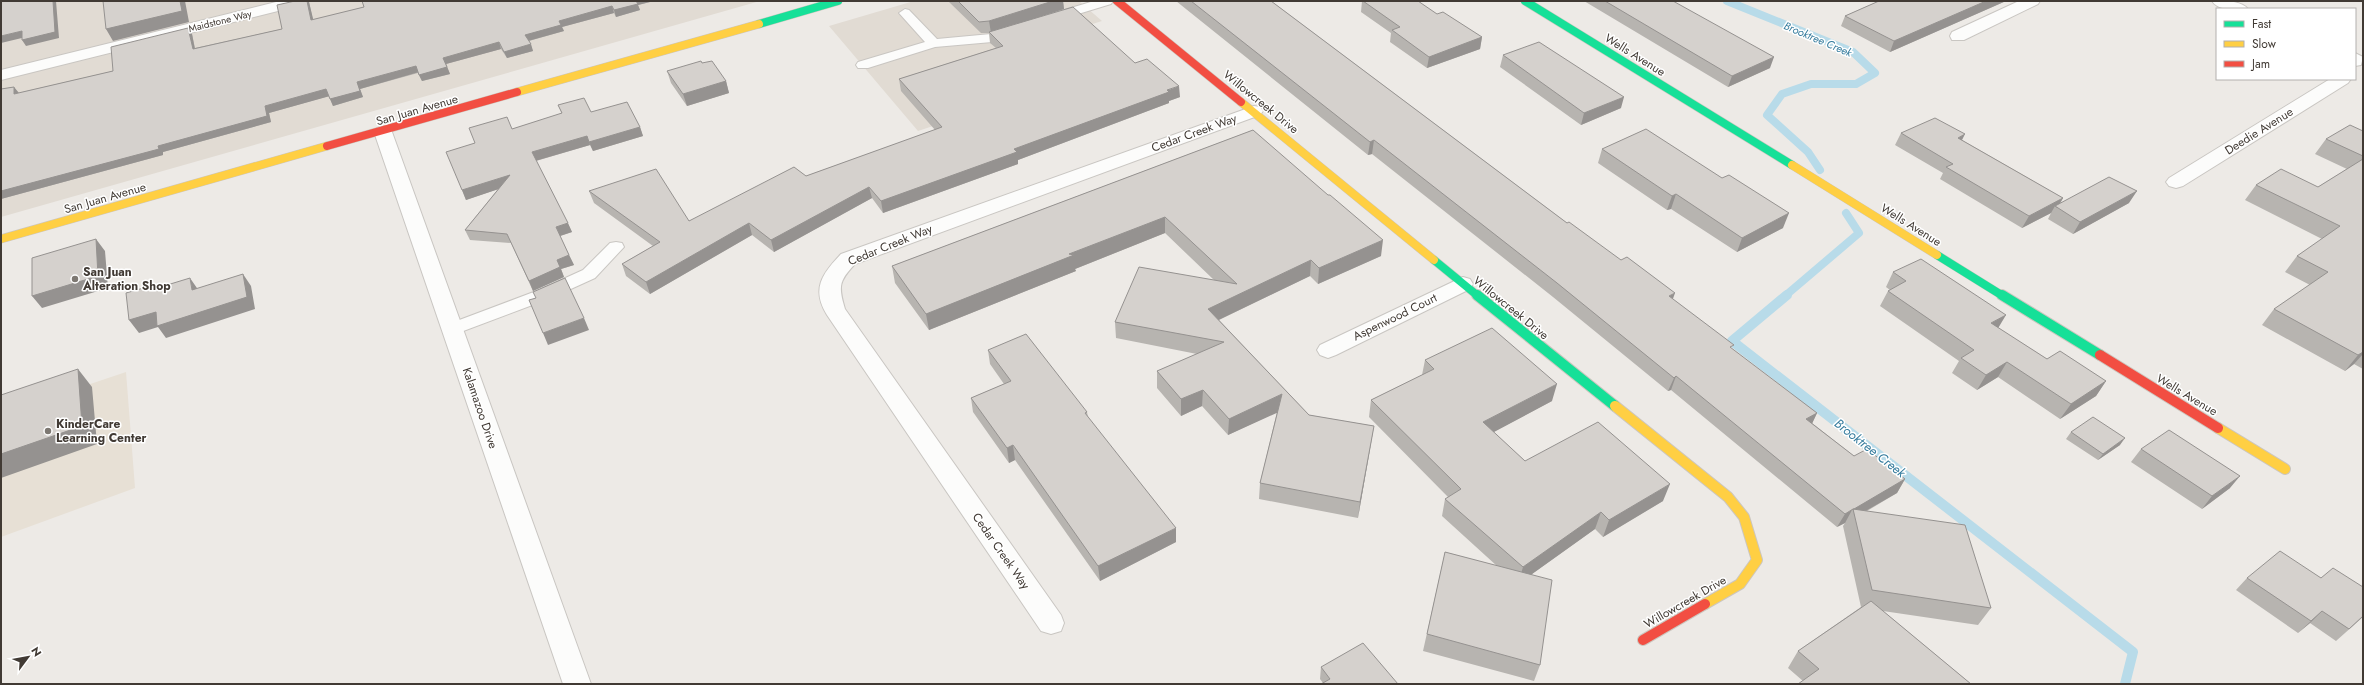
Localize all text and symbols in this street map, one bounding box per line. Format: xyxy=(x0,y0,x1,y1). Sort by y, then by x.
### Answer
street label: Maidstone Way xyxy=(187,6,254,36)
legend xyxy=(2216,8,2356,80)
text: Fast xyxy=(2252,15,2271,33)
water label: Brooktree Creek xyxy=(1781,17,1856,61)
street label: Wells Avenue xyxy=(1601,29,1669,81)
text: Slow xyxy=(2252,35,2277,53)
text: Jam xyxy=(2250,55,2270,73)
street label: Willowcreek Drive xyxy=(1219,66,1303,138)
street label: San Juan Avenue xyxy=(374,90,460,130)
street label: Deedie Avenue xyxy=(2221,103,2297,159)
street label: Cedar Creek Way xyxy=(1149,109,1240,157)
street label: San Juan Avenue xyxy=(62,178,148,218)
street label: Wells Avenue xyxy=(1877,199,1945,251)
street label: Cedar Creek Way xyxy=(845,220,936,270)
place label: San Juan Alteration Shop xyxy=(82,263,171,295)
street label: Willowcreek Drive xyxy=(1469,272,1553,344)
marker: San Juan Alteration Shop xyxy=(70,274,80,284)
street label: Aspenwood Court xyxy=(1350,289,1440,345)
street label: Kalamazoo Drive xyxy=(458,365,502,451)
street label: Wells Avenue xyxy=(2153,370,2221,420)
water label: Brooktree Creek xyxy=(1830,414,1910,482)
place label: KinderCare Learning Center xyxy=(56,415,147,447)
marker: KinderCare Learning Center xyxy=(43,426,53,436)
street label: Cedar Creek Way xyxy=(968,509,1035,594)
street label: Willowcreek Drive xyxy=(1640,571,1730,633)
north arrow xyxy=(8,637,48,677)
text: N xyxy=(27,644,46,660)

